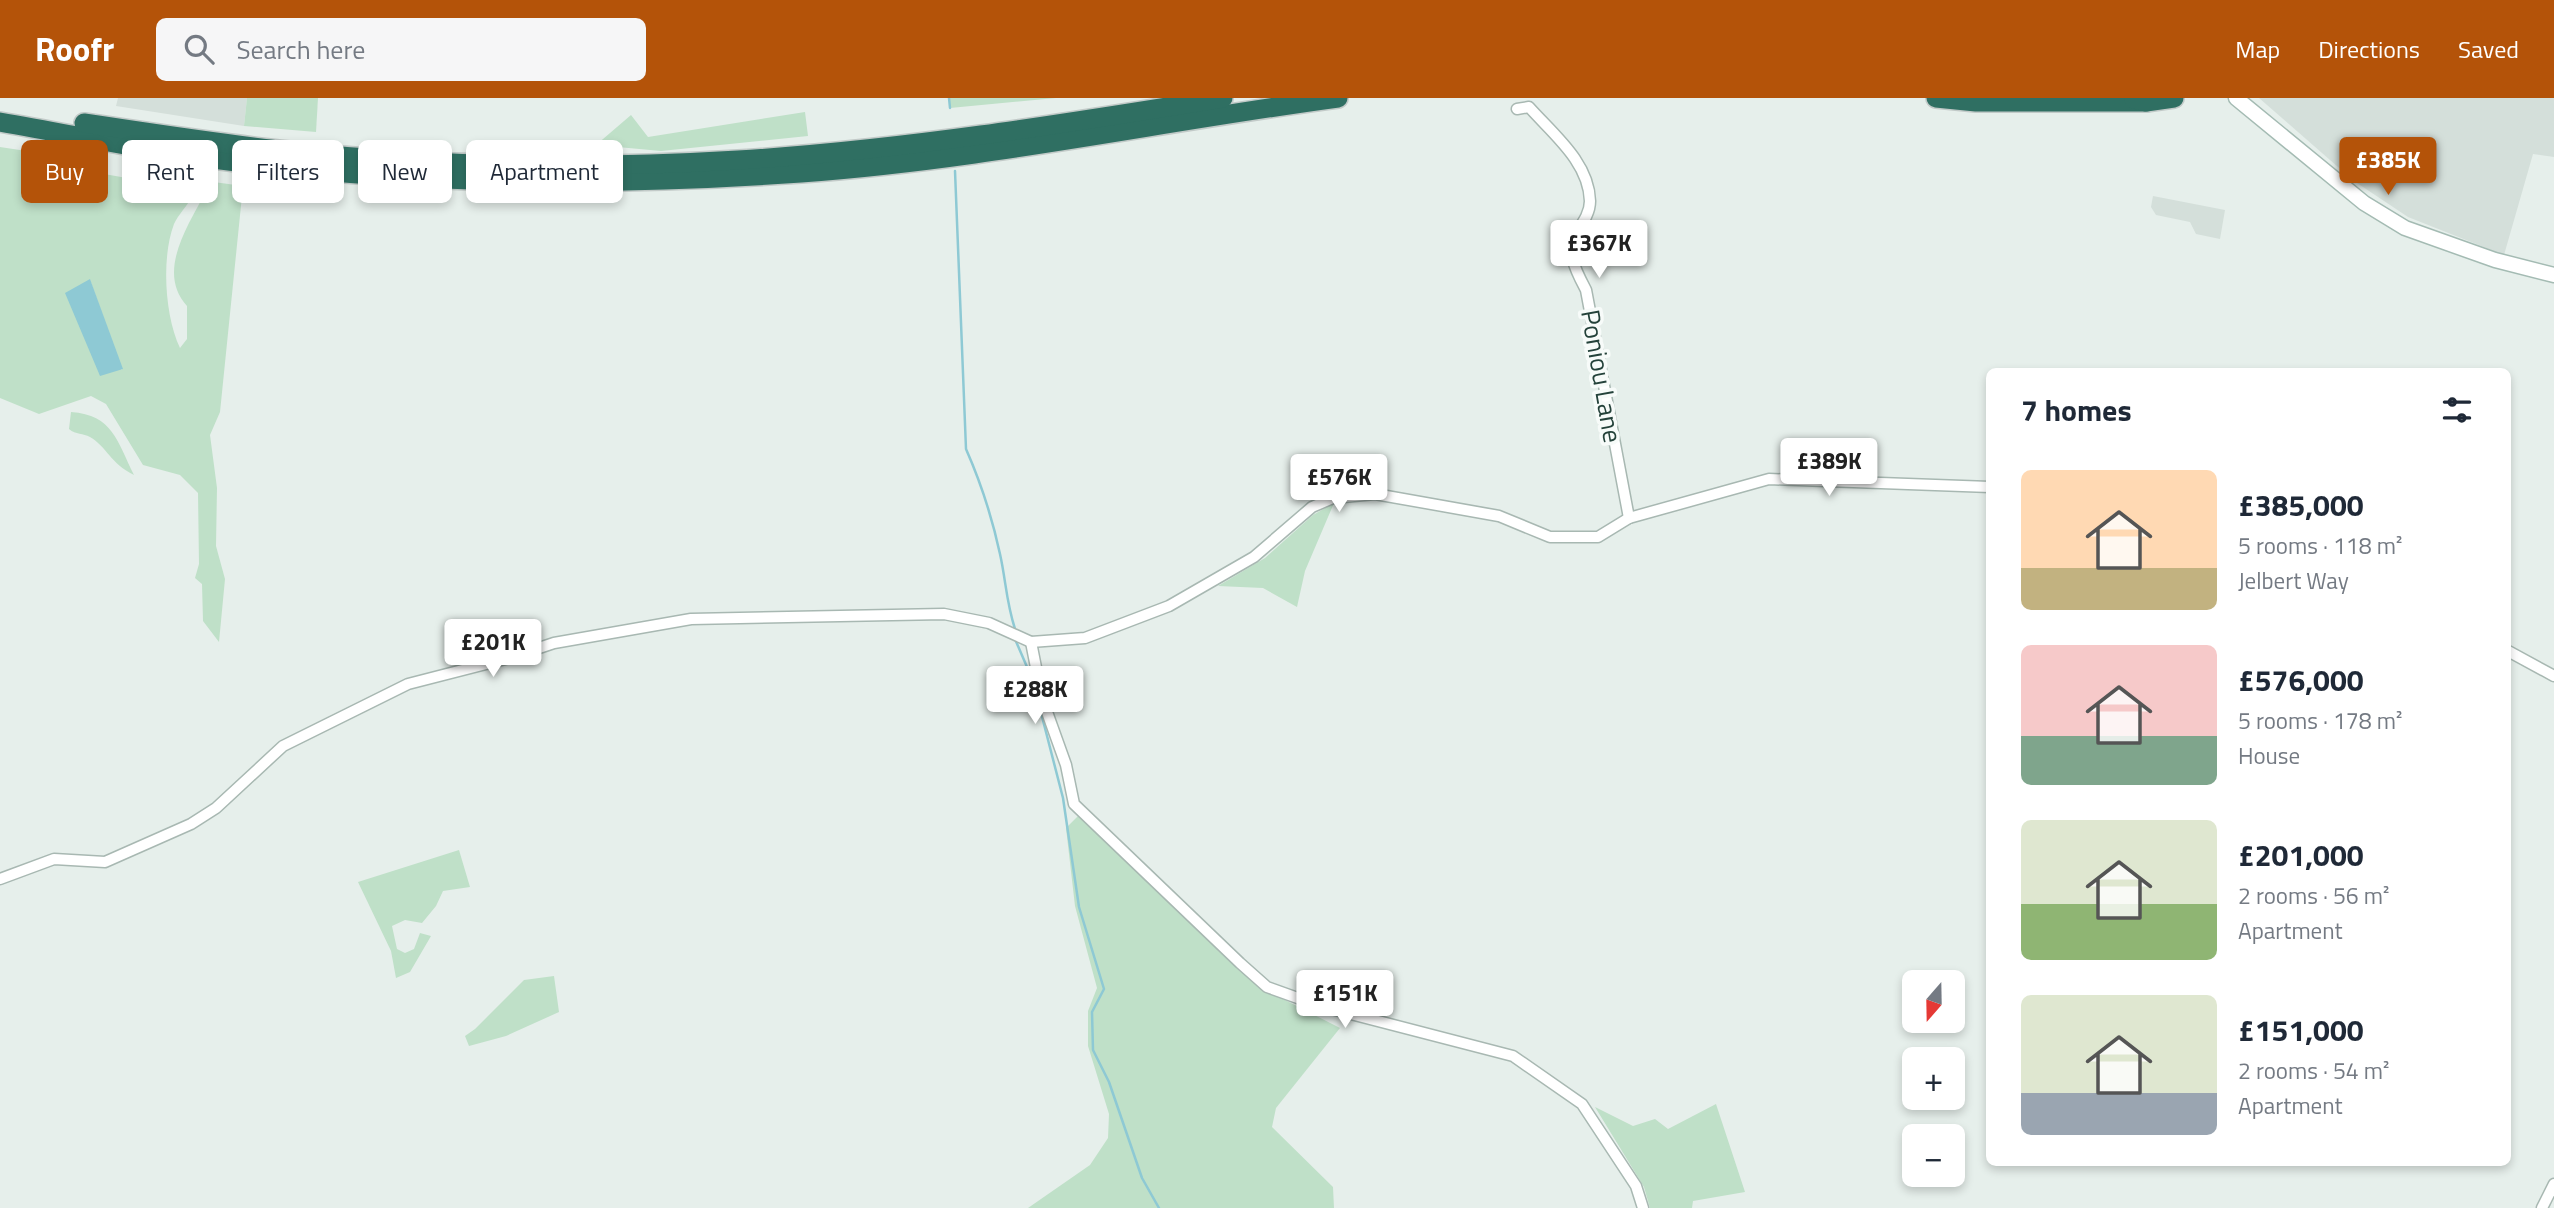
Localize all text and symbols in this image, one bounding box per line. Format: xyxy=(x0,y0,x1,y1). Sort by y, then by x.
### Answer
search box xyxy=(156,18,646,81)
text: Roofr xyxy=(35,24,114,74)
icon: search xyxy=(180,30,218,68)
text: Search here xyxy=(236,30,365,69)
text: Map xyxy=(2235,31,2280,67)
text: Directions xyxy=(2318,31,2420,67)
text: Saved xyxy=(2458,31,2519,67)
pin: £385K xyxy=(2339,138,2437,197)
chip: Buy xyxy=(21,140,108,203)
chip: Rent xyxy=(122,140,218,203)
chip: Filters xyxy=(232,140,344,203)
chip: New xyxy=(358,140,452,203)
chip: Apartment xyxy=(466,140,623,203)
text: £385K xyxy=(2355,142,2421,177)
pin: £367K xyxy=(1550,220,1648,280)
text: £367K xyxy=(1566,225,1632,260)
street label: Poniou Lane xyxy=(1571,306,1633,446)
text: 7 homes xyxy=(2021,387,2132,433)
icon: filters xyxy=(2438,391,2476,429)
pin: £389K xyxy=(1780,438,1878,498)
text: £389K xyxy=(1796,443,1862,478)
pin: £576K xyxy=(1290,454,1388,514)
text: £576K xyxy=(1306,459,1372,494)
text: £385,000 xyxy=(2238,482,2364,528)
icon: home xyxy=(2077,498,2161,582)
text: 5 rooms · 118 m² xyxy=(2238,528,2402,563)
text: Jelbert Way xyxy=(2238,563,2349,598)
pin: £201K xyxy=(444,620,542,679)
text: £201K xyxy=(460,624,526,659)
text: £576,000 xyxy=(2238,657,2364,703)
pin: £288K xyxy=(986,666,1084,726)
text: £288K xyxy=(1002,671,1068,706)
icon: home xyxy=(2077,673,2161,757)
text: 5 rooms · 178 m² xyxy=(2238,703,2402,738)
text: House xyxy=(2238,738,2300,773)
text: £201,000 xyxy=(2238,832,2364,878)
icon: home xyxy=(2077,848,2161,932)
text: 2 rooms · 56 m² xyxy=(2238,878,2389,913)
text: Apartment xyxy=(2238,913,2343,948)
pin: £151K xyxy=(1296,970,1394,1030)
north arrow xyxy=(1902,970,1965,1032)
map controls xyxy=(1902,970,1965,1187)
text: £151K xyxy=(1312,975,1378,1010)
text: £151,000 xyxy=(2238,1007,2364,1053)
icon: home xyxy=(2077,1023,2161,1107)
button: + xyxy=(1902,1047,1965,1110)
text: 2 rooms · 54 m² xyxy=(2238,1053,2389,1088)
text: Apartment xyxy=(2238,1088,2343,1123)
button: − xyxy=(1902,1124,1965,1187)

